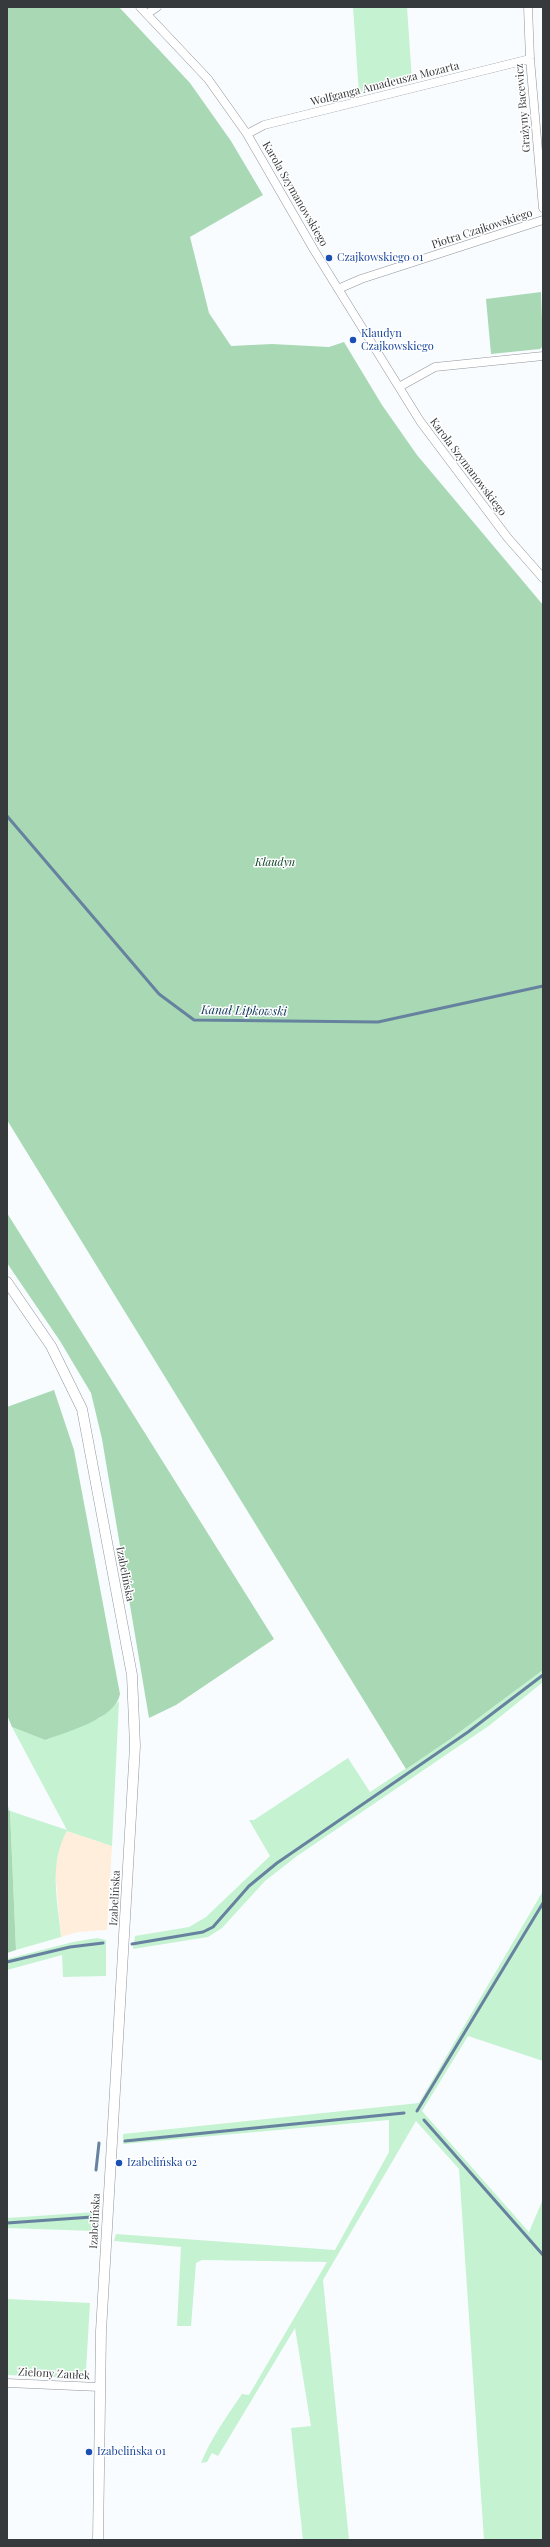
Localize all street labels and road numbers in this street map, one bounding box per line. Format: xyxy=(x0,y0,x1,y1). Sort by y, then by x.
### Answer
street label: Wolfganga Amadeusza Mozarta xyxy=(309,59,461,109)
street label: Grażyny Bacewicz xyxy=(513,63,533,153)
street label: Karola Szymanowskiego xyxy=(260,139,330,249)
street label: Piotra Czajkowskiego xyxy=(430,206,534,252)
street label: Karola Szymanowskiego xyxy=(427,416,509,518)
street label: Izabelińska xyxy=(113,1546,137,1602)
street label: Izabelińska xyxy=(107,1870,123,1926)
street label: Izabelińska xyxy=(87,2193,103,2249)
street label: Zielony Zaułek xyxy=(18,2366,90,2382)

